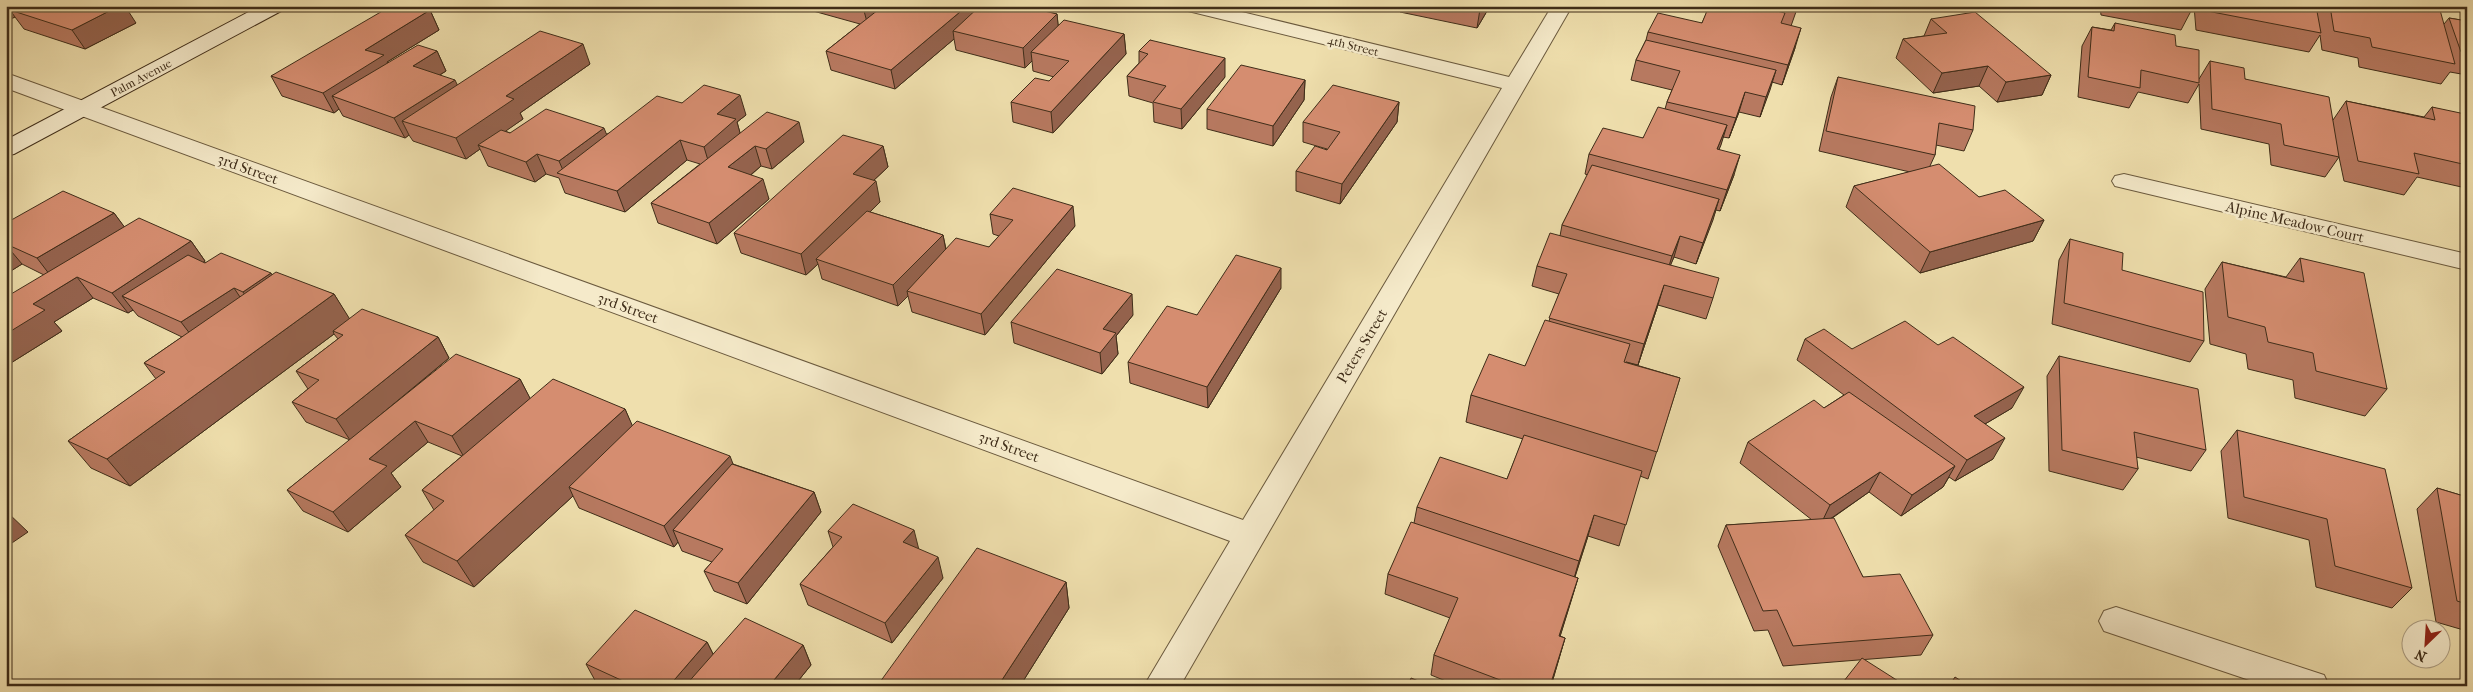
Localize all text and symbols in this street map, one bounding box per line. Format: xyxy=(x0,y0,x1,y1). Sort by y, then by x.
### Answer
street label: 4th Street xyxy=(1326,33,1381,59)
street label: Palm Avenue xyxy=(108,56,174,100)
street label: 3rd Street xyxy=(215,150,281,189)
street label: Alpine Meadow Court xyxy=(2223,197,2366,247)
street label: 3rd Street xyxy=(595,289,661,328)
street label: Peters Street xyxy=(1333,305,1392,386)
street label: 3rd Street xyxy=(976,428,1042,467)
north arrow xyxy=(2400,620,2450,670)
text: N xyxy=(2412,645,2429,665)

